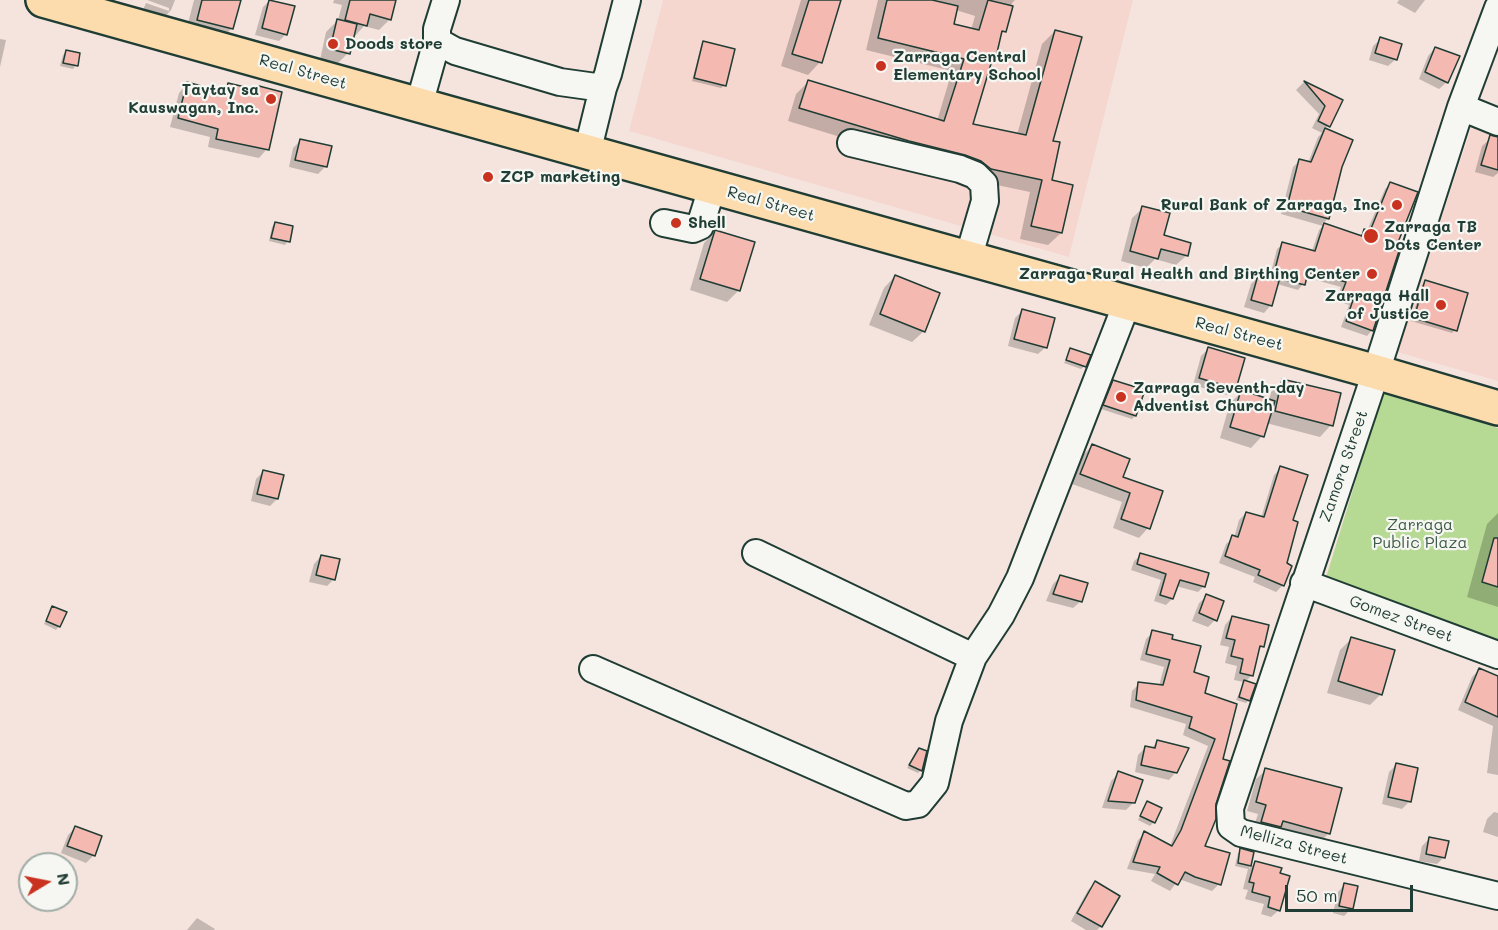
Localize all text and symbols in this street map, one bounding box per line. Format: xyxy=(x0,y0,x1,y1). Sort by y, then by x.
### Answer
place label: Doods store xyxy=(345,34,443,54)
marker: Doods store xyxy=(326,37,340,51)
place label: Zarraga Central Elementary School xyxy=(893,47,1041,85)
street label: Real Street xyxy=(257,50,349,94)
marker: Zarraga Central Elementary School xyxy=(874,59,888,73)
place label: Taytay sa Kauswagan, Inc. xyxy=(128,80,259,118)
marker: Taytay sa Kauswagan, Inc. xyxy=(264,92,278,106)
place label: ZCP marketing xyxy=(500,167,620,187)
marker: ZCP marketing xyxy=(481,170,495,184)
street label: Real Street xyxy=(725,182,817,226)
place label: Rural Bank of Zarraga, Inc. xyxy=(1160,195,1385,215)
marker: Rural Bank of Zarraga, Inc. xyxy=(1390,198,1404,212)
place label: Shell xyxy=(688,213,725,233)
marker: Shell xyxy=(669,216,683,230)
place label: Zarraga TB Dots Center xyxy=(1384,217,1482,255)
marker: Zarraga TB Dots Center xyxy=(1362,227,1380,245)
place label: Zarraga Rural Health and Birthing Center xyxy=(1019,264,1360,284)
marker: Zarraga Rural Health and Birthing Center xyxy=(1365,267,1379,281)
place label: Zarraga Hall of Justice xyxy=(1325,286,1429,324)
marker: Zarraga Hall of Justice xyxy=(1434,298,1448,312)
street label: Real Street xyxy=(1193,313,1285,355)
place label: Zarraga Seventh-day Adventist Church xyxy=(1133,378,1305,416)
marker: Zarraga Seventh-day Adventist Church xyxy=(1114,390,1128,404)
street label: Zamora Street xyxy=(1316,408,1372,524)
park label: Zarraga Public Plaza xyxy=(1373,515,1467,553)
street label: Gomez Street xyxy=(1347,591,1455,647)
street label: Melliza Street xyxy=(1238,821,1350,869)
north arrow xyxy=(18,852,78,912)
text: N xyxy=(53,871,76,887)
scale bar xyxy=(1288,873,1416,911)
text: 50 m xyxy=(1296,883,1338,907)

